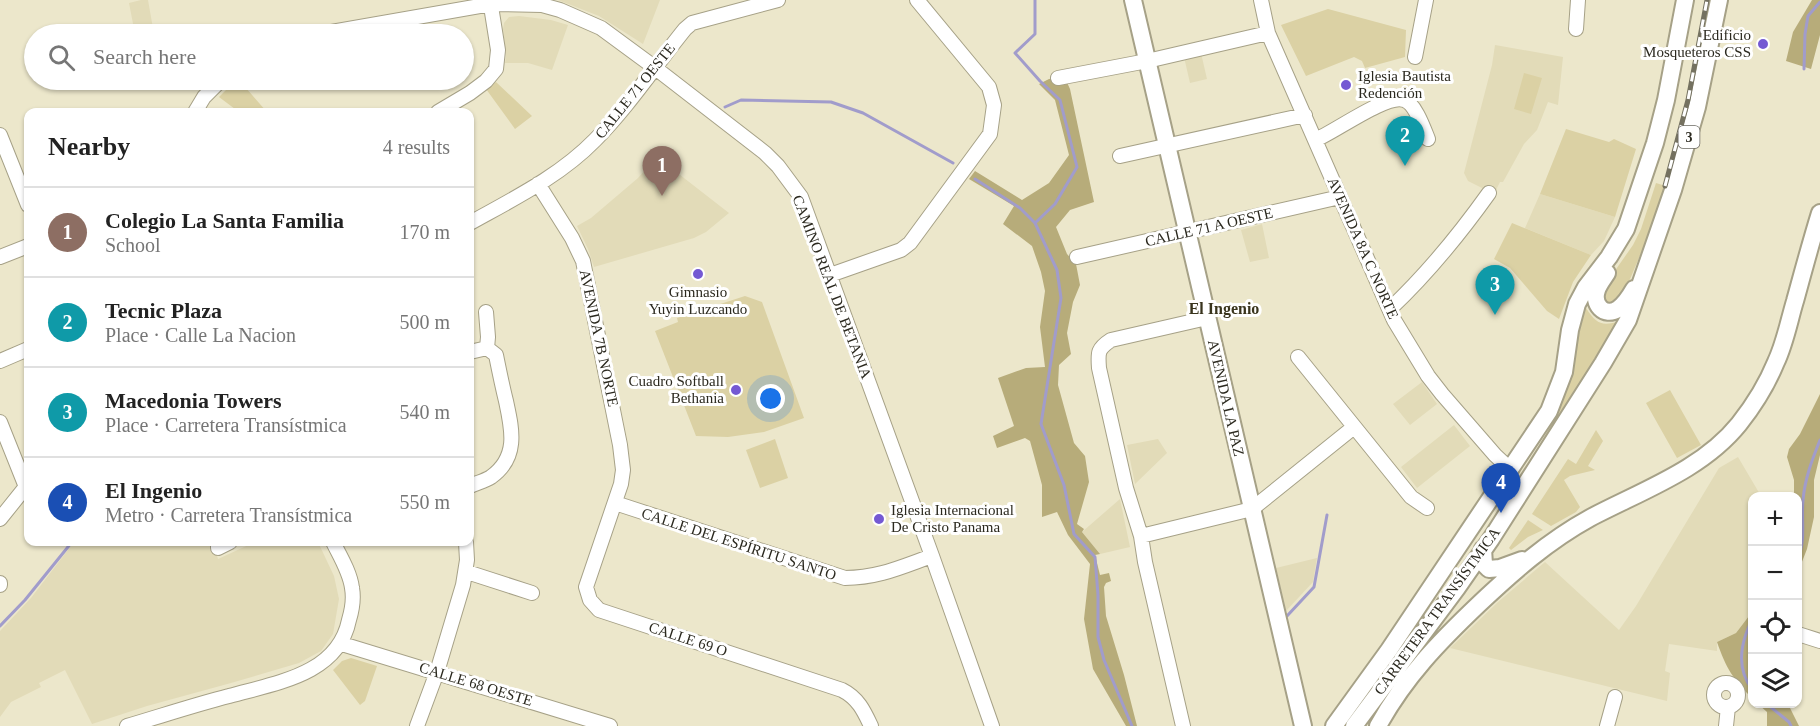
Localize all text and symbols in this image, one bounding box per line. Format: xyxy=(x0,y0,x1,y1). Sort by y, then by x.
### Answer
search box xyxy=(24,24,474,90)
place label: Edificio Mosqueteros CSS xyxy=(1643,27,1751,60)
marker: Edificio Mosqueteros CSS xyxy=(1756,37,1770,51)
street label: CALLE 71 OESTE xyxy=(592,40,678,142)
icon: search xyxy=(45,41,78,74)
text: Search here xyxy=(93,44,196,69)
place label: Iglesia Bautista Redención xyxy=(1358,68,1451,101)
marker: Iglesia Bautista Redención xyxy=(1339,78,1353,92)
pin: 2 xyxy=(1386,116,1424,166)
road number: 3 xyxy=(1678,126,1700,148)
text: Nearby xyxy=(48,132,130,161)
text: 4 results xyxy=(383,136,450,158)
pin: 1 xyxy=(642,146,682,196)
street label: AVENIDA 8A C NORTE xyxy=(1324,175,1402,321)
street label: CAMINO REAL DE BETANIA xyxy=(790,193,875,381)
street label: CALLE 71 A OESTE xyxy=(1144,205,1274,249)
text: Colegio La Santa Familia xyxy=(105,208,344,233)
text: 1 xyxy=(63,221,73,243)
text: 170 m xyxy=(399,221,450,243)
text: School xyxy=(105,234,161,256)
pin: 3 xyxy=(1476,266,1514,315)
marker: Gimnasio Yuyin Luzcando xyxy=(691,267,705,281)
street label: AVENIDA 7B NORTE xyxy=(577,268,621,408)
place label: Gimnasio Yuyin Luzcando xyxy=(649,284,747,317)
text: Tecnic Plaza xyxy=(105,298,222,323)
district label: El Ingenio xyxy=(1189,300,1259,318)
text: 2 xyxy=(63,311,73,333)
text: 500 m xyxy=(399,311,450,333)
text: Place · Calle La Nacion xyxy=(105,324,296,346)
street label: AVENIDA LA PAZ xyxy=(1205,338,1247,458)
place label: Cuadro Softball Bethania xyxy=(629,373,724,406)
marker: Cuadro Softball Bethania xyxy=(729,383,743,397)
your location xyxy=(756,384,785,413)
text: Macedonia Towers xyxy=(105,388,282,413)
text: 3 xyxy=(63,401,73,423)
text: 540 m xyxy=(399,401,450,423)
text: Place · Carretera Transístmica xyxy=(105,414,347,436)
pin: 4 xyxy=(1482,464,1520,513)
text: El Ingenio xyxy=(105,478,202,503)
text: 4 xyxy=(63,491,73,513)
text: 550 m xyxy=(399,491,450,513)
map controls xyxy=(1748,492,1802,708)
button: + xyxy=(1748,492,1802,546)
place label: Iglesia Internacional De Cristo Panama xyxy=(891,502,1014,535)
text: Metro · Carretera Transístmica xyxy=(105,504,352,526)
street label: CALLE DEL ESPÍRITU SANTO xyxy=(640,505,839,583)
marker: Iglesia Internacional De Cristo Panama xyxy=(872,512,886,526)
street label: CARRETERA TRANSÍSTMICA xyxy=(1371,524,1503,698)
button: − xyxy=(1748,546,1802,600)
button: locate xyxy=(1748,600,1802,654)
street label: CALLE 69 O xyxy=(647,619,729,659)
button: layers xyxy=(1748,654,1802,708)
street label: CALLE 68 OESTE xyxy=(417,659,535,709)

